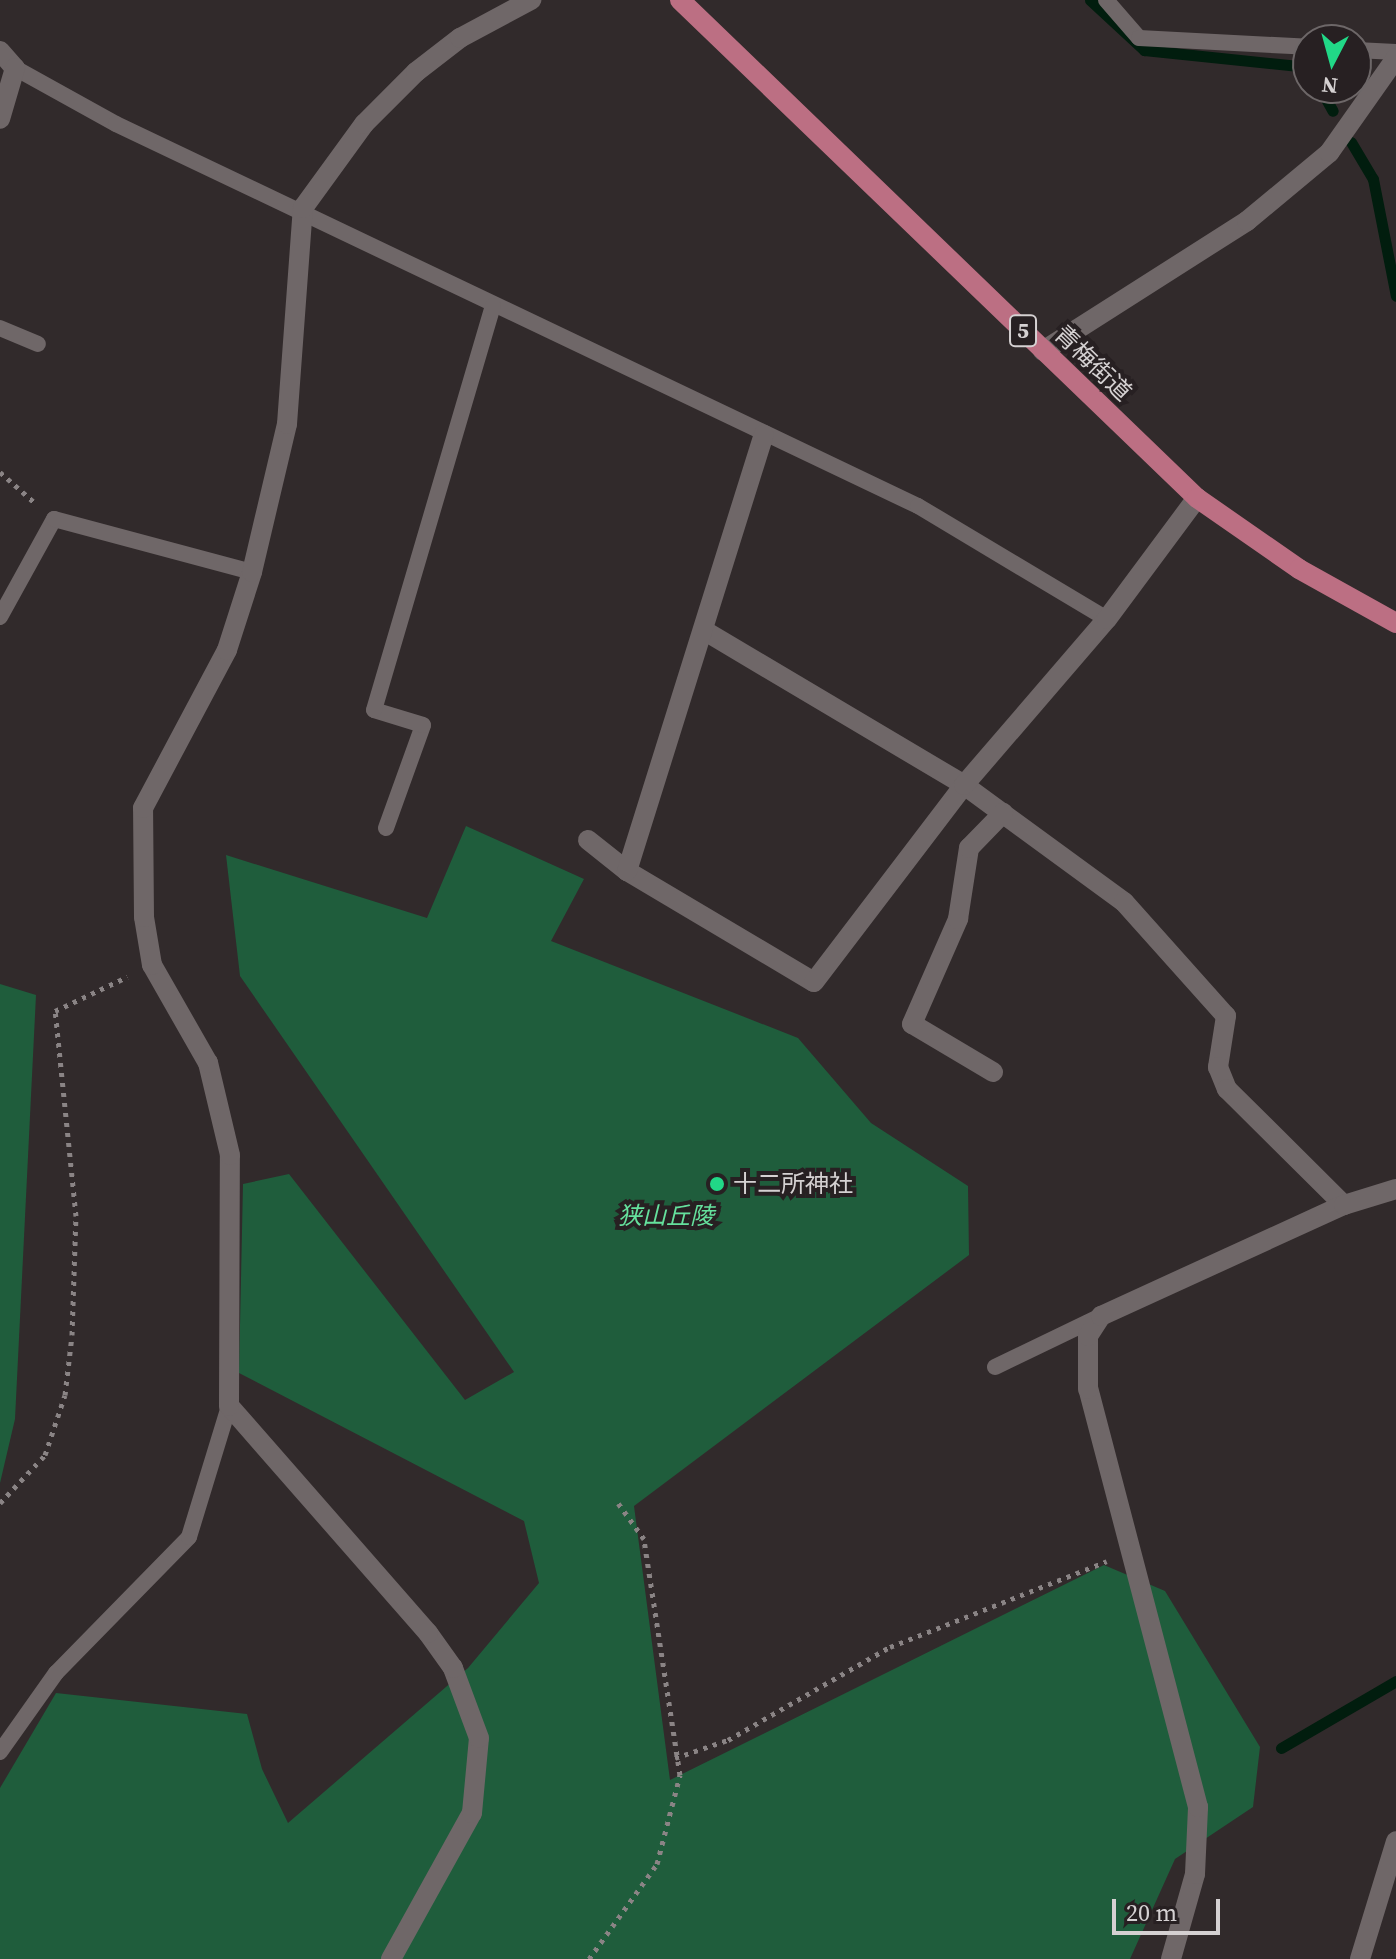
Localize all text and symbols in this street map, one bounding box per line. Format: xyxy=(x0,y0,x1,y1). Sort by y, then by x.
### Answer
north arrow xyxy=(1292,24,1372,104)
text: N xyxy=(1320,70,1339,102)
road number: 5 xyxy=(1009,313,1037,349)
street label: 青梅街道 xyxy=(1048,319,1138,407)
place label: 十二所神社 xyxy=(733,1170,853,1198)
marker: 十二所神社 xyxy=(708,1175,726,1193)
park label: 狭山丘陵 xyxy=(618,1202,714,1230)
scale bar xyxy=(1116,1883,1224,1933)
text: 20 m xyxy=(1126,1896,1177,1929)

